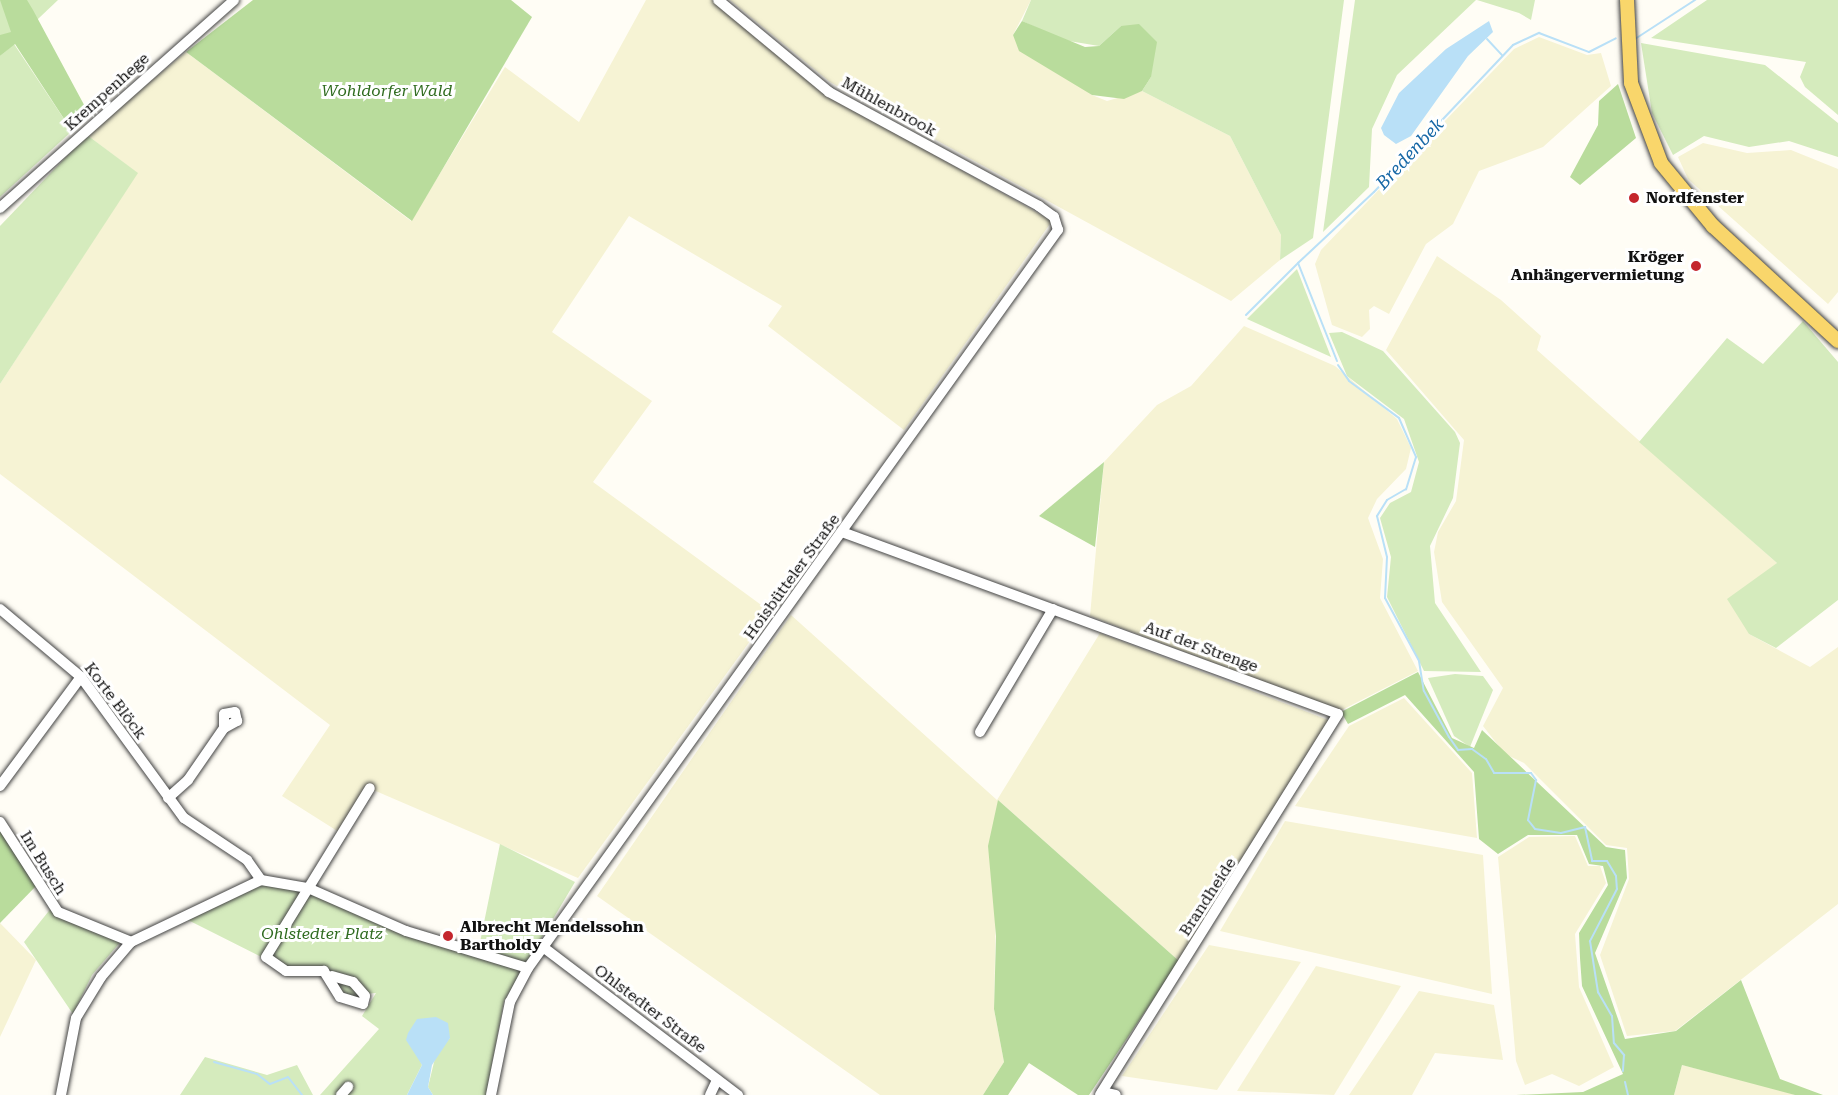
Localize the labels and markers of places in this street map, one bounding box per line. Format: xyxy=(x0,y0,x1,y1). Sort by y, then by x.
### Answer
place label: Nordfenster xyxy=(1646,188,1744,208)
marker: Nordfenster xyxy=(1627,191,1641,205)
place label: Kröger Anhängervermietung xyxy=(1511,247,1684,285)
marker: Kröger Anhängervermietung xyxy=(1689,259,1703,273)
place label: Albrecht Mendelssohn Bartholdy xyxy=(460,917,644,955)
marker: Albrecht Mendelssohn Bartholdy xyxy=(441,929,455,943)

